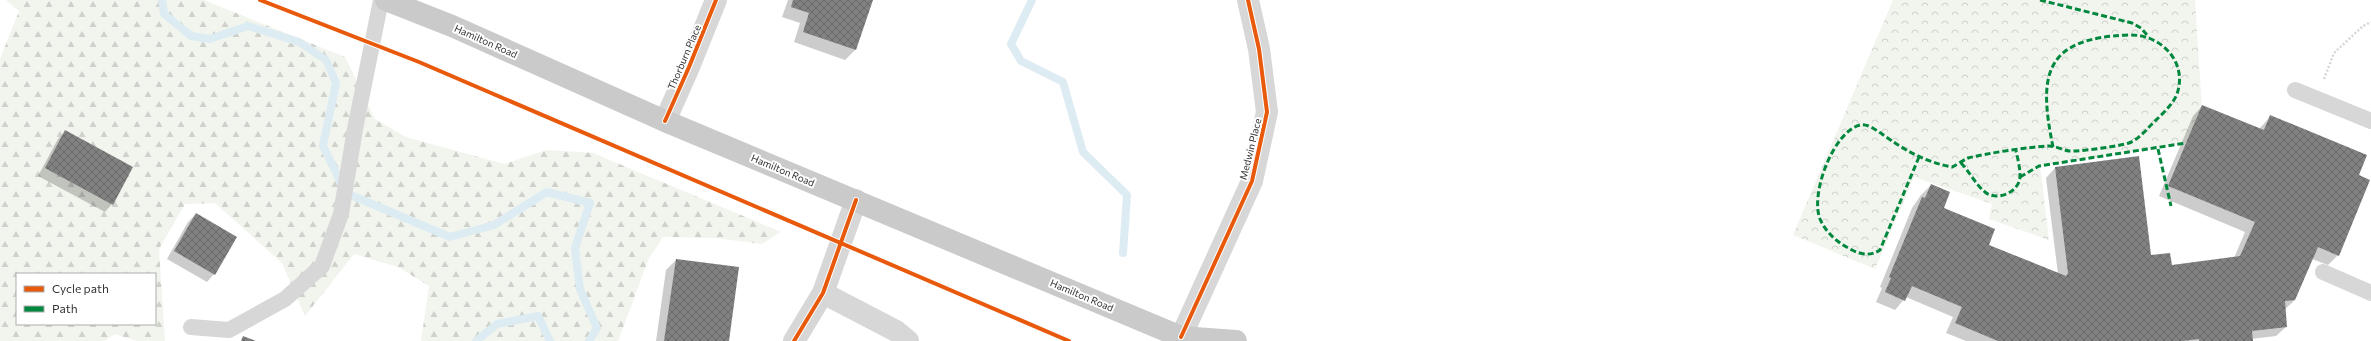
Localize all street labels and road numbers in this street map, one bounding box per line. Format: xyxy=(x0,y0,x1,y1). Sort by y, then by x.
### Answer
street label: Hamilton Road xyxy=(453,22,520,60)
street label: Thorburn Place xyxy=(665,23,703,91)
street label: Medwin Place xyxy=(1237,117,1263,181)
street label: Hamilton Road xyxy=(750,151,817,189)
street label: Hamilton Road xyxy=(1049,276,1116,314)

